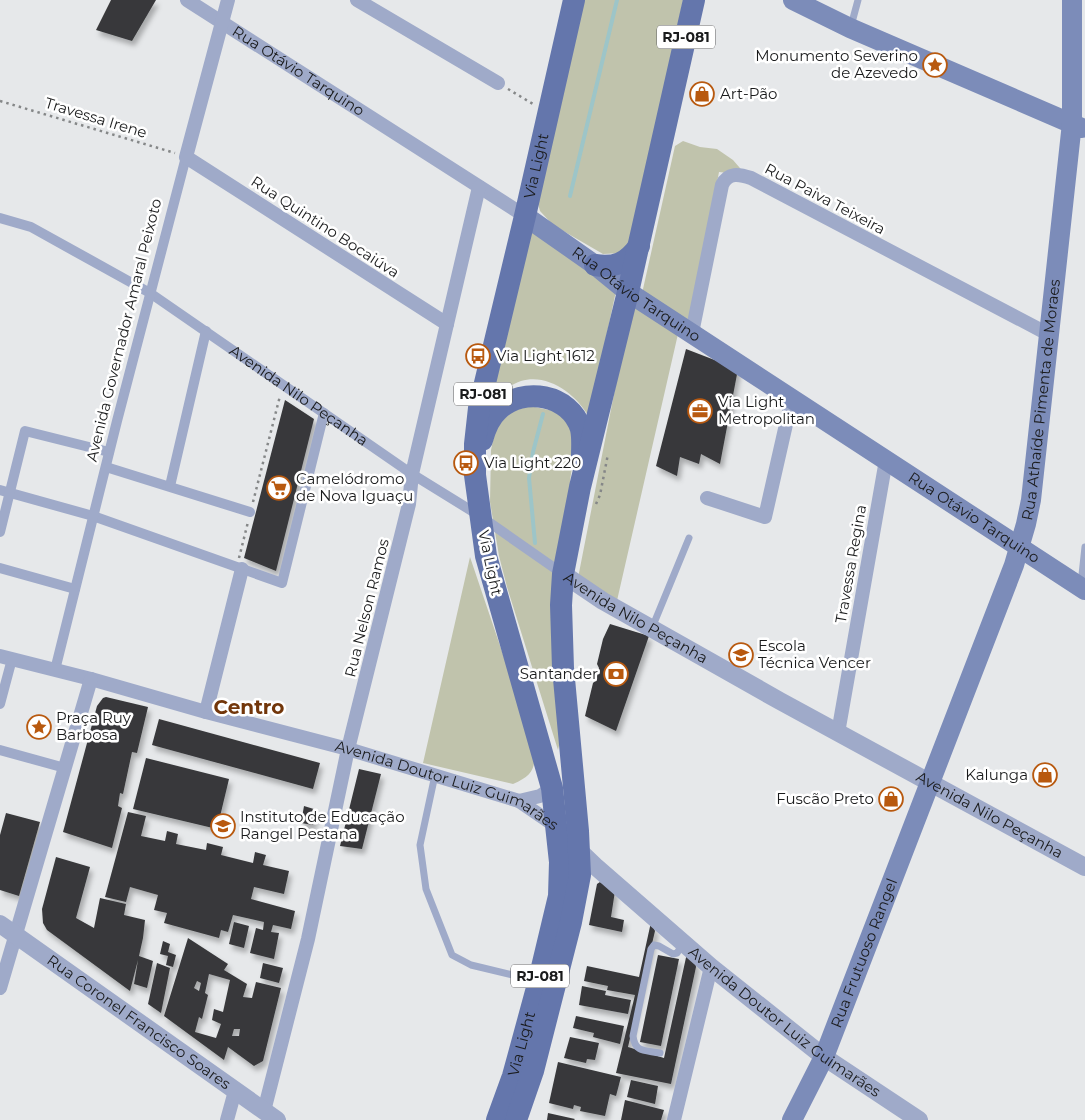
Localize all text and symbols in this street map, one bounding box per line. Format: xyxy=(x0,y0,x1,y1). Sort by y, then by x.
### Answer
street label: Rua Otávio Tarquino xyxy=(229,21,368,120)
road number: RJ-081 xyxy=(657,26,715,48)
place label: Monumento Severino de Azevedo xyxy=(755,46,918,82)
place icon: Monumento Severino de Azevedo xyxy=(922,52,948,78)
shop icon: Art-Pão xyxy=(689,81,715,107)
place label: Art-Pão xyxy=(720,84,777,103)
street label: Travessa Irene xyxy=(43,93,149,142)
street label: Via Light xyxy=(519,131,552,200)
street label: Rua Paiva Teixeira xyxy=(762,159,889,238)
street label: Rua Quintino Bocaiúva xyxy=(248,172,403,282)
street label: Avenida Governador Amaral Peixoto xyxy=(82,196,165,463)
street label: Rua Otávio Tarquino xyxy=(569,242,704,346)
street label: Rua Athaíde Pimenta de Moraes xyxy=(1017,278,1064,522)
street label: Avenida Nilo Peçanha xyxy=(226,341,372,450)
bus stop icon: Via Light 1612 xyxy=(465,343,491,369)
place label: Via Light 1612 xyxy=(496,346,595,365)
road number: RJ-081 xyxy=(454,382,512,406)
place label: Via Light Metropolitan xyxy=(718,392,815,428)
office icon: Via Light Metropolitan xyxy=(687,398,713,424)
bus stop icon: Via Light 220 xyxy=(453,450,479,476)
place label: Via Light 220 xyxy=(484,453,581,472)
street label: Rua Otávio Tarquino xyxy=(905,467,1043,567)
place label: Camelódromo de Nova Iguaçu xyxy=(296,469,413,505)
supermarket icon: Camelódromo de Nova Iguaçu xyxy=(266,475,292,501)
street label: Travessa Regina xyxy=(831,503,870,625)
street label: Via Light xyxy=(474,528,507,597)
street label: Rua Nelson Ramos xyxy=(340,537,393,679)
street label: Avenida Nilo Peçanha xyxy=(560,567,711,667)
place label: Escola Técnica Vencer xyxy=(758,636,871,672)
school or university icon: Escola Técnica Vencer xyxy=(728,642,754,668)
bank icon: Santander xyxy=(603,661,629,687)
place label: Santander xyxy=(520,664,598,683)
district label: Centro xyxy=(214,695,284,719)
place label: Praça Ruy Barbosa xyxy=(56,708,132,744)
place icon: Praça Ruy Barbosa xyxy=(26,714,52,740)
street label: Avenida Doutor Luiz Guimarães xyxy=(333,736,562,834)
shop icon: Kalunga xyxy=(1032,762,1058,788)
place label: Kalunga xyxy=(965,765,1028,784)
street label: Avenida Nilo Peçanha xyxy=(913,767,1066,862)
shop icon: Fuscão Preto xyxy=(878,786,904,812)
place label: Fuscão Preto xyxy=(776,789,874,808)
place label: Instituto de Educação Rangel Pestana xyxy=(240,807,405,843)
school or university icon: Instituto de Educação Rangel Pestana xyxy=(210,813,236,839)
street label: Rua Frutuoso Rangel xyxy=(826,876,901,1030)
street label: Avenida Doutor Luiz Guimarães xyxy=(685,942,884,1101)
street label: Rua Coronel Francisco Soares xyxy=(43,950,235,1093)
road number: RJ-081 xyxy=(511,964,569,988)
street label: Via Light xyxy=(503,1009,539,1078)

